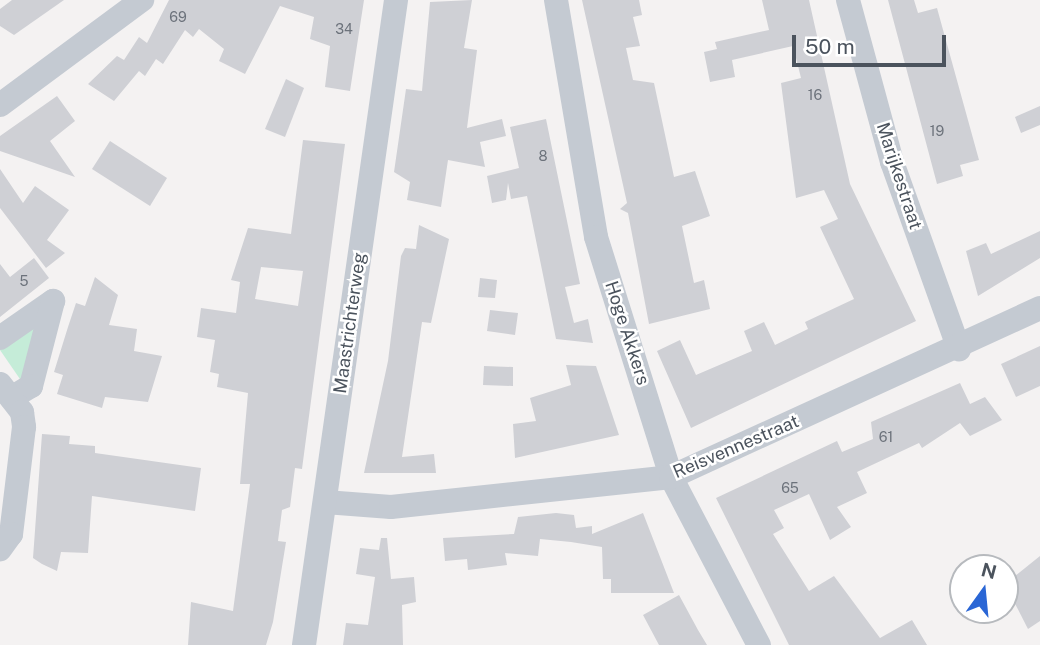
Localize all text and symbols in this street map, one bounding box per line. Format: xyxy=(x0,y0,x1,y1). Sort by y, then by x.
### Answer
house number: 69 xyxy=(169,9,187,25)
house number: 34 xyxy=(335,21,353,37)
scale bar xyxy=(795,21,949,65)
text: 50 m xyxy=(805,34,855,59)
house number: 16 xyxy=(808,87,822,103)
street label: Marijkestraat xyxy=(872,120,926,232)
house number: 19 xyxy=(930,123,944,139)
house number: 8 xyxy=(538,148,548,164)
street label: Maastrichterweg xyxy=(329,251,371,395)
house number: 5 xyxy=(20,273,28,289)
street label: Hoge Akkers xyxy=(600,278,654,388)
street label: Reisvennestraat xyxy=(670,411,802,483)
house number: 61 xyxy=(879,429,893,445)
house number: 65 xyxy=(781,480,799,496)
north arrow xyxy=(949,554,1019,624)
text: N xyxy=(979,558,999,583)

